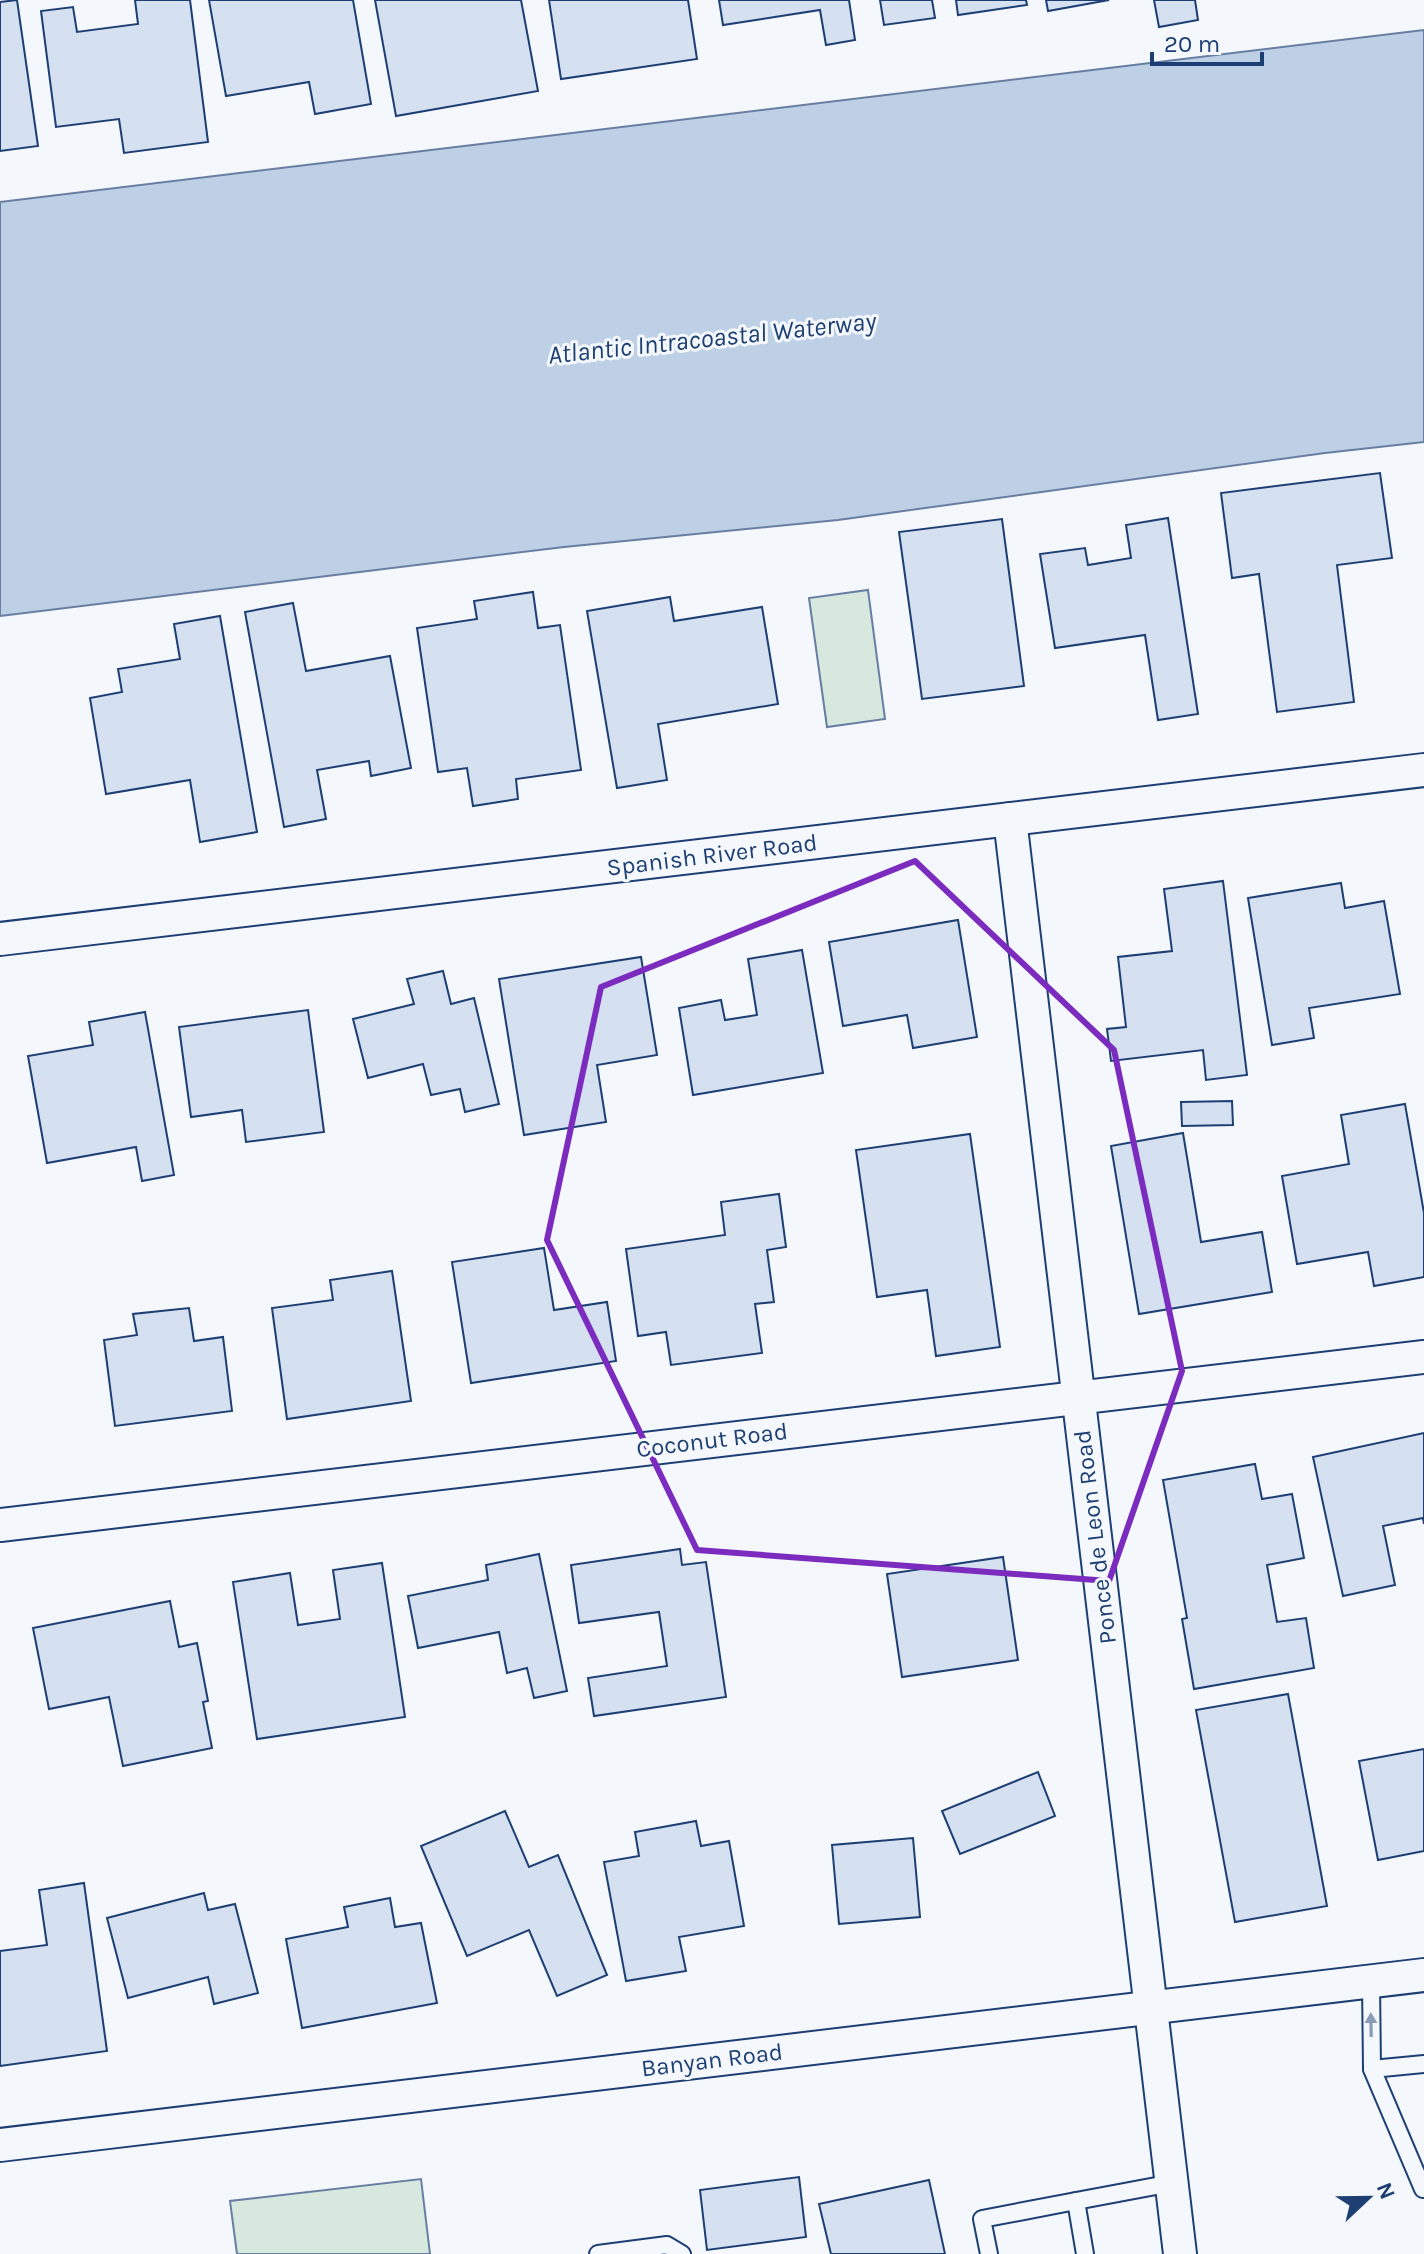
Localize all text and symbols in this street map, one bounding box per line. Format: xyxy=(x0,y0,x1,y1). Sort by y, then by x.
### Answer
scale bar xyxy=(1152,16,1262,66)
text: 20 m xyxy=(1164,30,1220,58)
water label: Atlantic Intracoastal Waterway xyxy=(547,305,878,371)
street label: Spanish River Road xyxy=(605,828,819,882)
street label: Coconut Road xyxy=(635,1417,789,1463)
street label: Ponce de Leon Road xyxy=(1068,1428,1122,1646)
one-way arrow xyxy=(1365,2012,1378,2037)
street label: Banyan Road xyxy=(640,2037,784,2083)
north arrow xyxy=(1328,2158,1408,2238)
text: N xyxy=(1371,2179,1401,2203)

